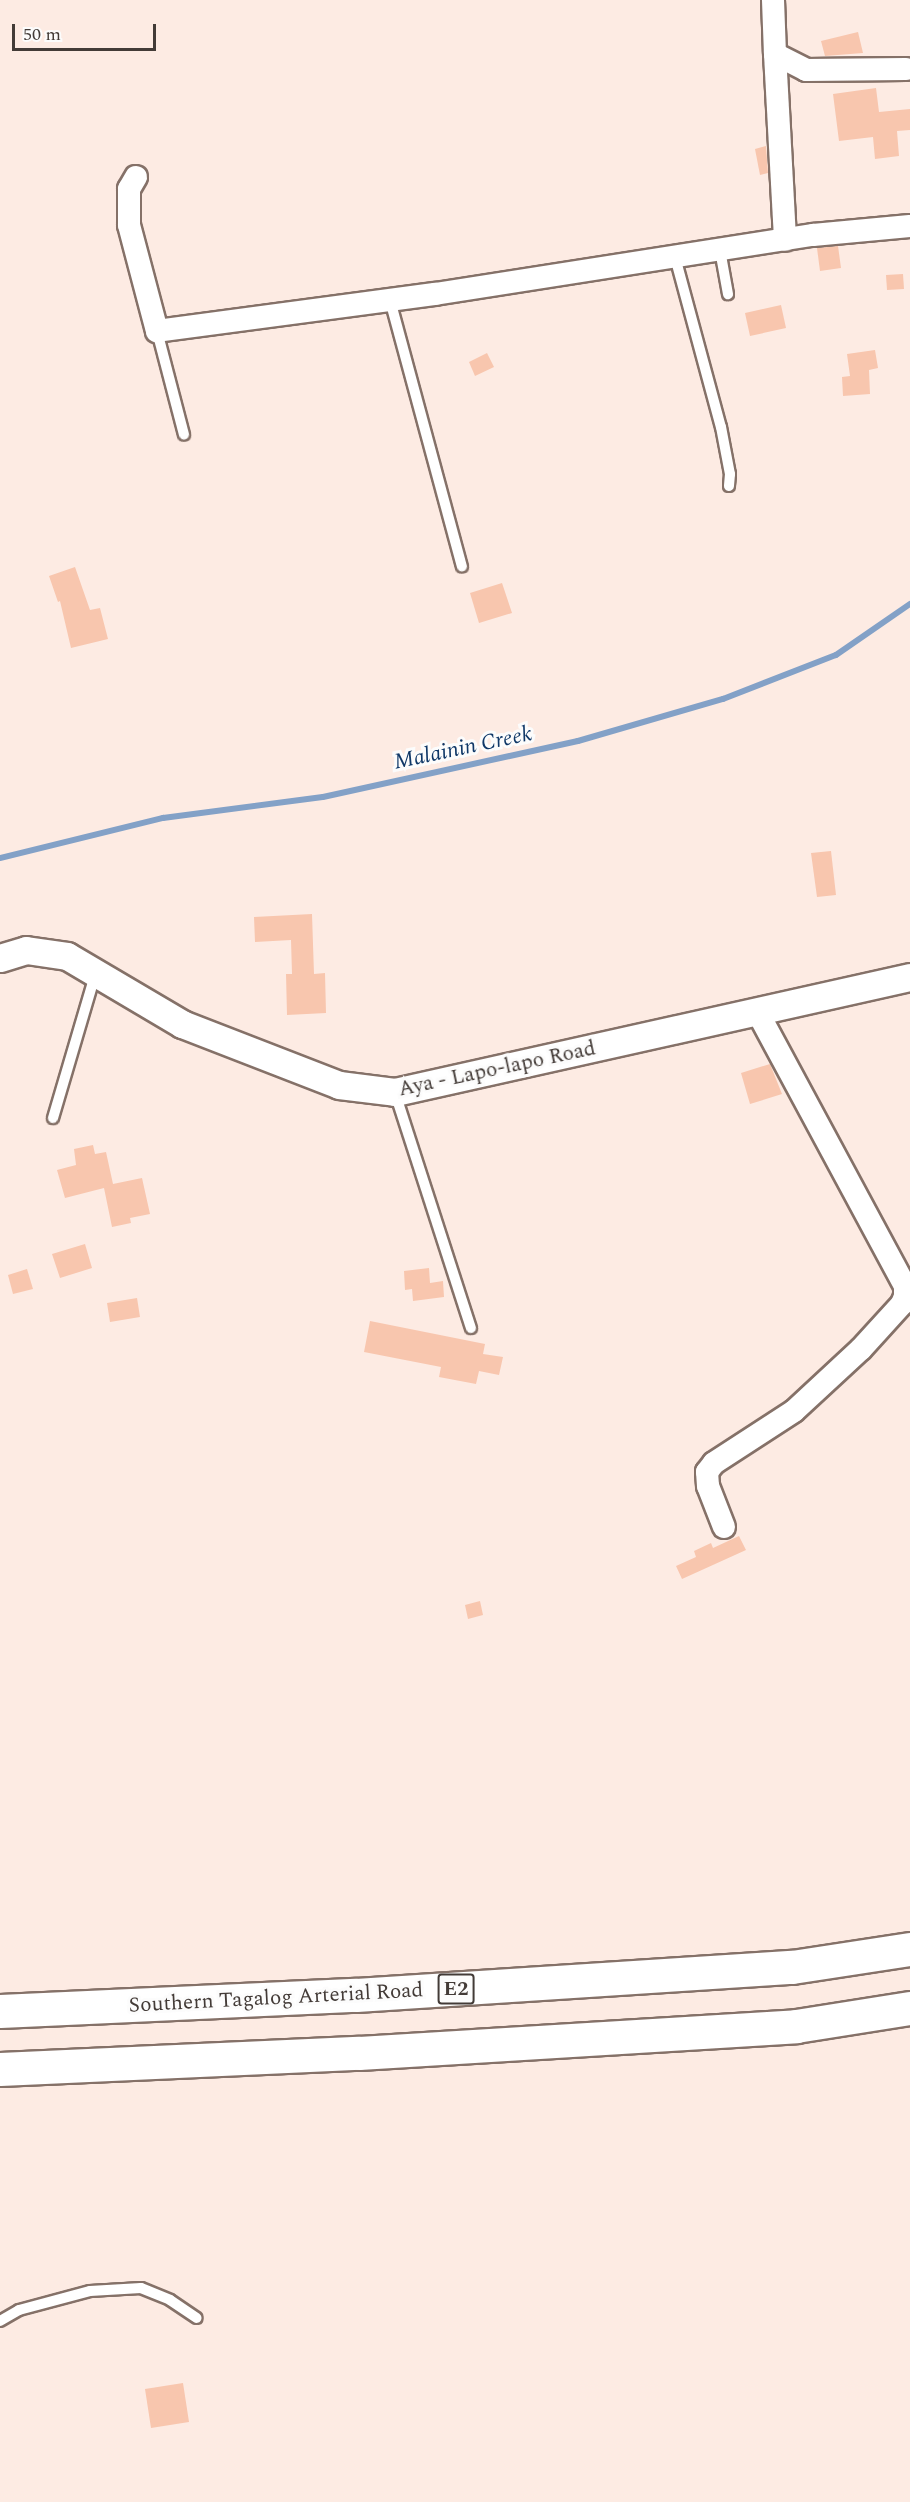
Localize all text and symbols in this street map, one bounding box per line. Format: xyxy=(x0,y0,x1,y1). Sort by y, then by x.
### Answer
scale bar xyxy=(15,12,159,50)
text: 50 m xyxy=(23,21,61,48)
water label: Malainin Creek xyxy=(391,720,535,776)
street label: Aya - Lapo-lapo Road xyxy=(396,1036,598,1102)
road number: E2 xyxy=(436,1972,476,2006)
street label: Southern Tagalog Arterial Road xyxy=(128,1978,424,2018)

